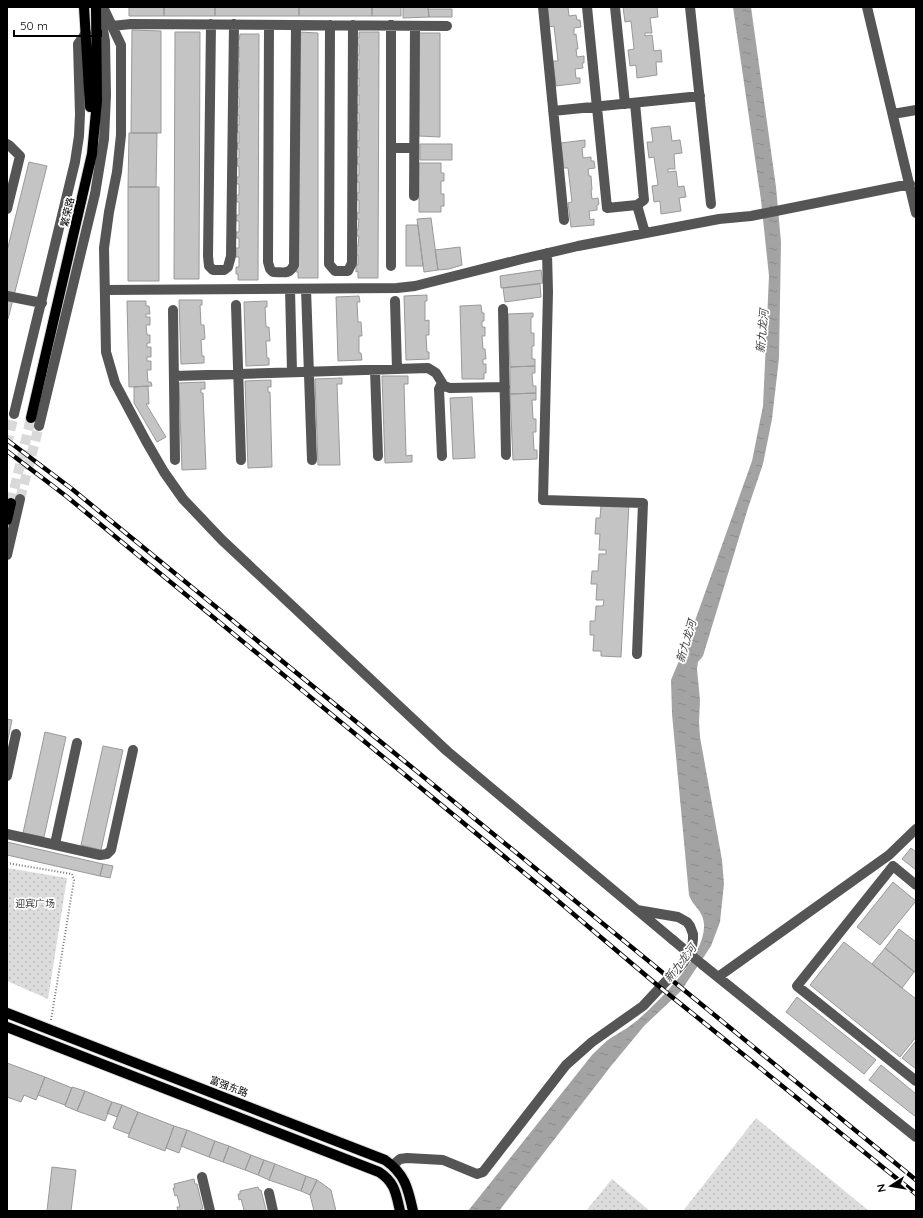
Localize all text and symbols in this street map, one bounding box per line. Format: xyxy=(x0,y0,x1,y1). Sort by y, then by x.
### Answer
scale bar xyxy=(14,12,101,38)
text: 50 m xyxy=(20,18,48,33)
street label: 繁荣路 xyxy=(58,196,77,228)
water label: 新九龙河 xyxy=(753,306,771,354)
water label: 新九龙河 xyxy=(673,616,700,664)
park label: 迎宾广场 xyxy=(15,897,55,910)
water label: 新九龙河 xyxy=(661,940,700,985)
street label: 富强东路 xyxy=(208,1073,250,1100)
north arrow xyxy=(871,1166,911,1206)
text: N xyxy=(874,1183,889,1193)

